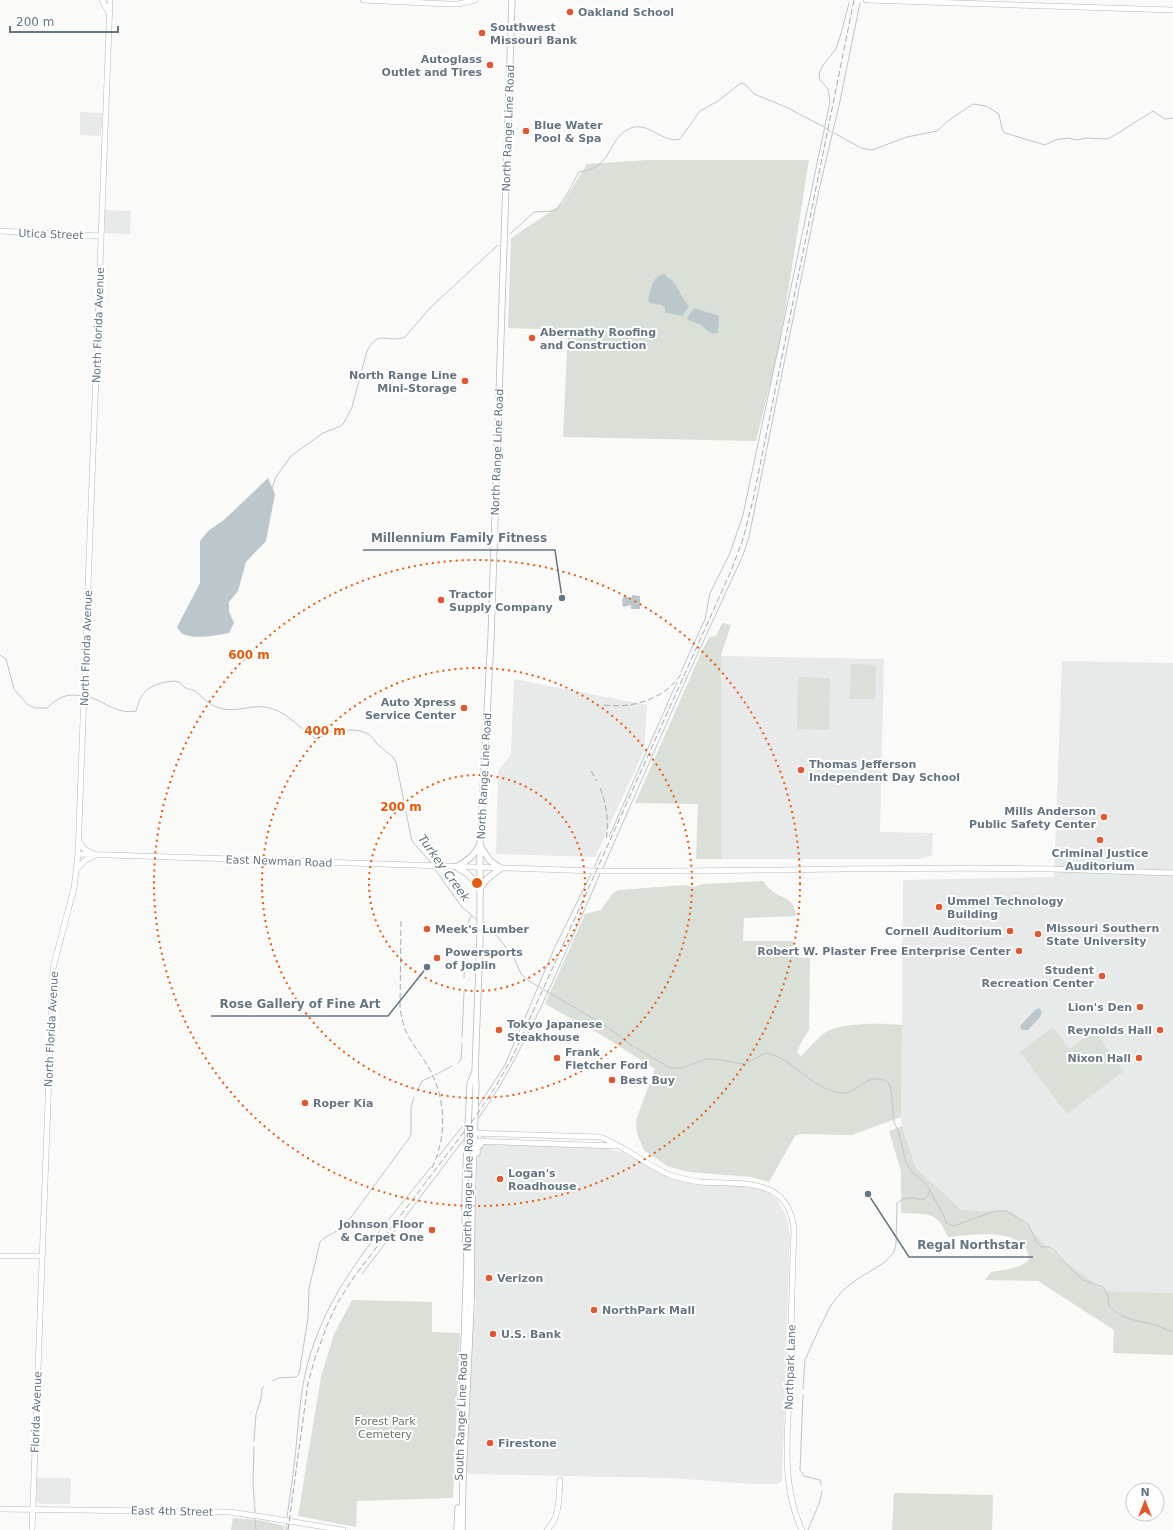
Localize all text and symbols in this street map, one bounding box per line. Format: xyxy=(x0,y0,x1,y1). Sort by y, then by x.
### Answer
place label: Oakland School xyxy=(578,6,674,19)
marker: Oakland School xyxy=(565,7,575,17)
scale bar xyxy=(10,8,118,34)
text: 200 m xyxy=(16,15,54,29)
place label: Southwest Missouri Bank xyxy=(490,21,578,47)
marker: Southwest Missouri Bank xyxy=(477,28,487,38)
place label: Autoglass Outlet and Tires xyxy=(382,53,482,79)
marker: Autoglass Outlet and Tires xyxy=(485,60,495,70)
street label: North Range Line Road xyxy=(500,65,517,192)
place label: Blue Water Pool & Spa xyxy=(534,119,603,145)
marker: Blue Water Pool & Spa xyxy=(521,126,531,136)
street label: Utica Street xyxy=(18,227,84,242)
street label: North Florida Avenue xyxy=(90,267,107,383)
place label: Abernathy Roofing and Construction xyxy=(540,326,656,352)
marker: Abernathy Roofing and Construction xyxy=(527,333,537,343)
place label: North Range Line Mini-Storage xyxy=(349,369,457,395)
marker: North Range Line Mini-Storage xyxy=(460,376,470,386)
street label: North Range Line Road xyxy=(489,389,506,516)
callout: Millennium Family Fitness xyxy=(363,526,555,550)
text: Millennium Family Fitness xyxy=(371,531,547,545)
place label: Tractor Supply Company xyxy=(449,588,553,614)
street label: North Florida Avenue xyxy=(78,590,95,706)
marker: Tractor Supply Company xyxy=(436,595,446,605)
text: 600 m xyxy=(228,648,270,662)
place label: Auto Xpress Service Center xyxy=(365,696,457,722)
marker: Auto Xpress Service Center xyxy=(459,703,469,713)
street label: North Range Line Road xyxy=(475,712,494,840)
text: 400 m xyxy=(304,724,346,738)
place label: Thomas Jefferson Independent Day School xyxy=(809,758,960,784)
marker: Thomas Jefferson Independent Day School xyxy=(796,765,806,775)
text: 200 m xyxy=(380,800,422,814)
place label: Mills Anderson Public Safety Center xyxy=(969,805,1097,831)
marker: Mills Anderson Public Safety Center xyxy=(1099,812,1109,822)
water label: Turkey Creek xyxy=(415,832,473,905)
marker: Criminal Justice Auditorium xyxy=(1095,835,1105,845)
place label: Criminal Justice Auditorium xyxy=(1052,847,1148,873)
street label: East Newman Road xyxy=(225,853,333,870)
centre of rings xyxy=(470,876,484,890)
place label: Ummel Technology Building xyxy=(947,895,1064,921)
marker: Ummel Technology Building xyxy=(934,902,944,912)
place label: Missouri Southern State University xyxy=(1046,922,1159,948)
place label: Meek's Lumber xyxy=(435,923,530,936)
marker: Meek's Lumber xyxy=(422,924,432,934)
place label: Cornell Auditorium xyxy=(885,925,1002,938)
marker: Cornell Auditorium xyxy=(1005,926,1015,936)
marker: Missouri Southern State University xyxy=(1033,929,1043,939)
place label: Robert W. Plaster Free Enterprise Center xyxy=(757,945,1012,958)
place label: Powersports of Joplin xyxy=(445,946,523,972)
marker: Robert W. Plaster Free Enterprise Center xyxy=(1014,946,1024,956)
marker: Powersports of Joplin xyxy=(432,953,442,963)
place label: Student Recreation Center xyxy=(981,964,1095,990)
street label: North Florida Avenue xyxy=(42,971,61,1087)
marker: Student Recreation Center xyxy=(1097,971,1107,981)
callout: Rose Gallery of Fine Art xyxy=(211,992,388,1016)
text: Rose Gallery of Fine Art xyxy=(220,997,381,1011)
place label: Lion's Den xyxy=(1068,1001,1132,1014)
marker: Lion's Den xyxy=(1135,1002,1145,1012)
place label: Tokyo Japanese Steakhouse xyxy=(507,1018,603,1044)
place label: Reynolds Hall xyxy=(1067,1024,1152,1037)
marker: Tokyo Japanese Steakhouse xyxy=(494,1025,504,1035)
marker: Reynolds Hall xyxy=(1155,1025,1165,1035)
place label: Frank Fletcher Ford xyxy=(565,1046,648,1072)
place label: Nixon Hall xyxy=(1068,1052,1131,1065)
marker: Frank Fletcher Ford xyxy=(552,1053,562,1063)
marker: Nixon Hall xyxy=(1134,1053,1144,1063)
place label: Best Buy xyxy=(620,1074,675,1087)
marker: Best Buy xyxy=(607,1075,617,1085)
place label: Roper Kia xyxy=(313,1097,373,1110)
marker: Roper Kia xyxy=(300,1098,310,1108)
street label: North Range Line Road xyxy=(461,1125,476,1251)
place label: Logan's Roadhouse xyxy=(508,1167,577,1193)
marker: Logan's Roadhouse xyxy=(495,1174,505,1184)
place label: Johnson Floor & Carpet One xyxy=(338,1218,425,1244)
marker: Johnson Floor & Carpet One xyxy=(427,1225,437,1235)
callout: Regal Northstar xyxy=(909,1233,1033,1257)
text: Regal Northstar xyxy=(917,1238,1025,1252)
place label: Verizon xyxy=(497,1272,543,1285)
marker: Verizon xyxy=(484,1273,494,1283)
place label: NorthPark Mall xyxy=(602,1304,695,1317)
marker: NorthPark Mall xyxy=(589,1305,599,1315)
street label: Northpark Lane xyxy=(783,1324,798,1410)
place label: U.S. Bank xyxy=(501,1328,562,1341)
marker: U.S. Bank xyxy=(488,1329,498,1339)
street label: South Range Line Road xyxy=(453,1353,470,1481)
street label: Florida Avenue xyxy=(29,1371,44,1453)
park label: Forest Park Cemetery xyxy=(354,1415,416,1441)
place label: Firestone xyxy=(498,1437,557,1450)
marker: Firestone xyxy=(485,1438,495,1448)
north arrow xyxy=(1125,1482,1165,1522)
text: N xyxy=(1140,1486,1150,1499)
street label: East 4th Street xyxy=(131,1504,214,1519)

